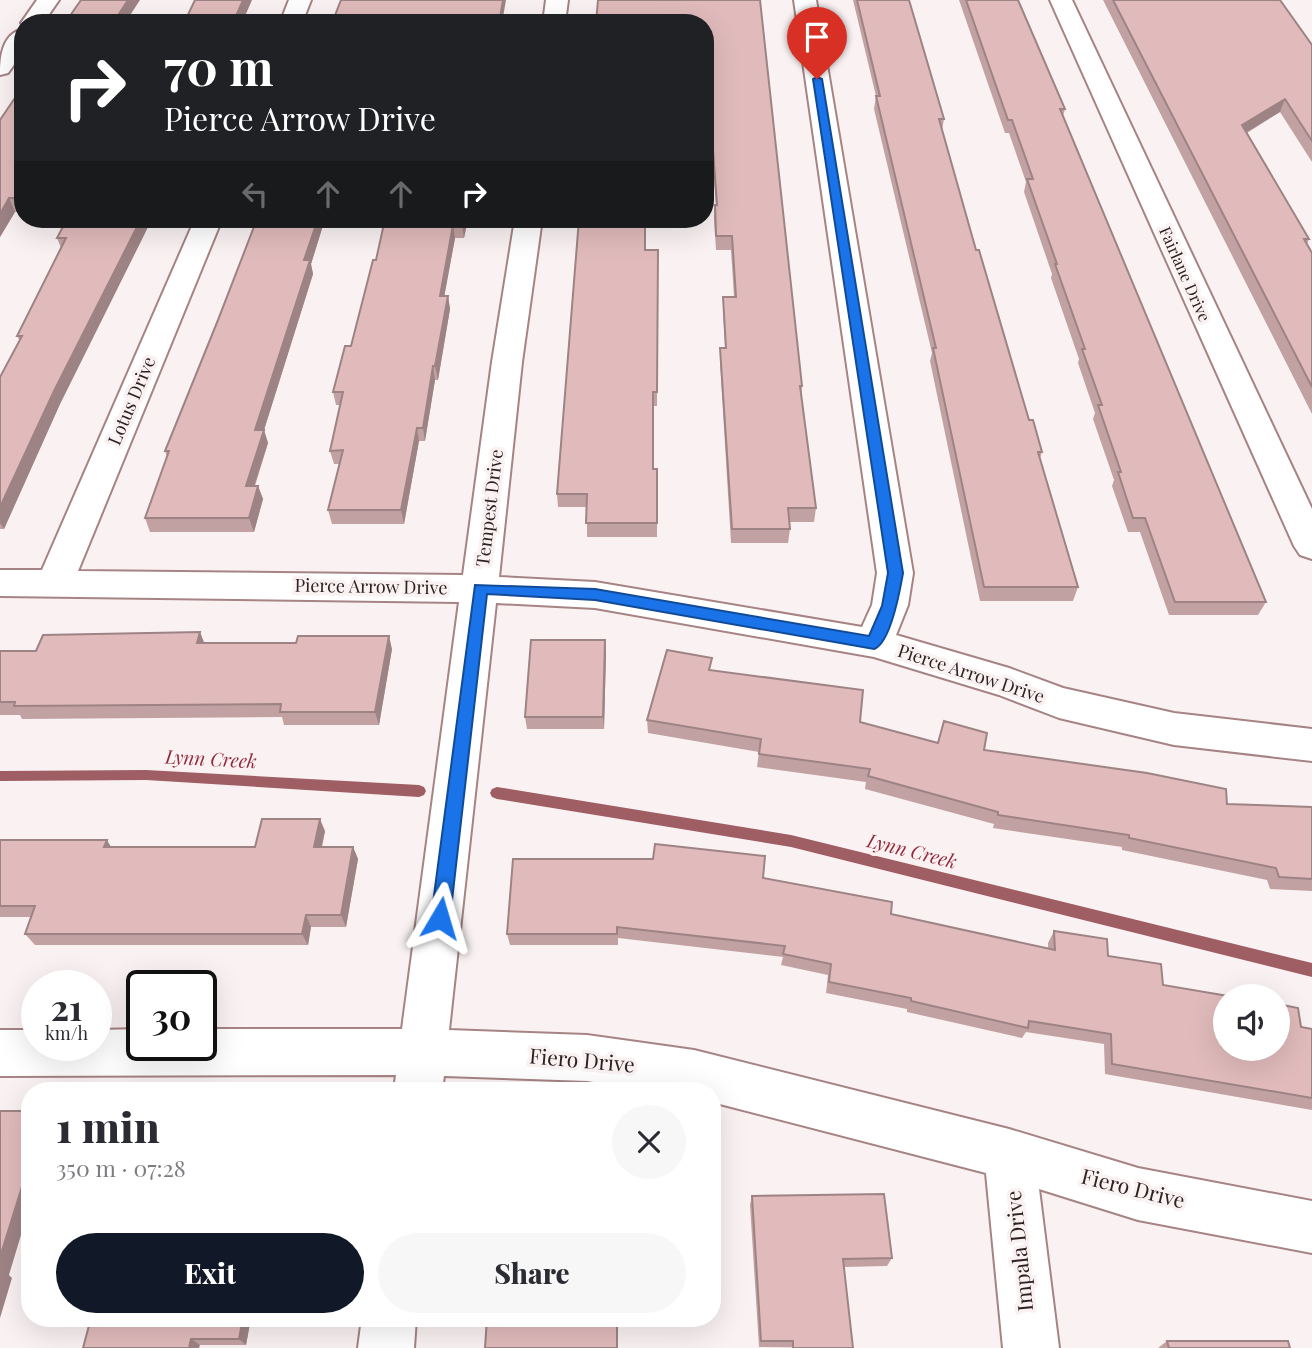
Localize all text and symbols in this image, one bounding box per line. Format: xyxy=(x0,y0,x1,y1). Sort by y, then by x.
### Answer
pin xyxy=(787,7,847,79)
icon: arrive xyxy=(798,18,836,56)
text: 70 m xyxy=(164,33,274,98)
icon: right xyxy=(49,42,140,133)
text: Pierce Arrow Drive xyxy=(164,96,436,139)
icon: left xyxy=(236,175,274,213)
icon: ahead xyxy=(309,175,347,213)
icon: ahead xyxy=(382,175,420,213)
icon: right xyxy=(455,175,493,213)
street label: Fairlane Drive xyxy=(1155,223,1216,325)
street label: Lotus Drive xyxy=(102,353,160,448)
street label: Tempest Drive xyxy=(470,448,508,568)
street label: Pierce Arrow Drive xyxy=(294,573,448,599)
street label: Pierce Arrow Drive xyxy=(895,638,1048,708)
water label: Lynn Creek xyxy=(164,743,258,773)
water label: Lynn Creek xyxy=(864,826,960,874)
position arrow xyxy=(403,881,477,955)
speed limit sign: 30 xyxy=(126,970,217,1061)
text: 21 xyxy=(51,983,82,1030)
map controls xyxy=(1213,984,1290,1061)
button: sound xyxy=(1213,984,1290,1061)
text: km/h xyxy=(45,1021,88,1045)
street label: Fiero Drive xyxy=(528,1040,636,1078)
text: 1 min xyxy=(56,1098,160,1154)
button: close xyxy=(612,1105,686,1179)
text: 350 m · 07:28 xyxy=(56,1152,186,1183)
street label: Fiero Drive xyxy=(1079,1161,1188,1213)
street label: Impala Drive xyxy=(998,1189,1038,1313)
button: Exit xyxy=(56,1233,364,1313)
button: Share xyxy=(378,1233,686,1313)

